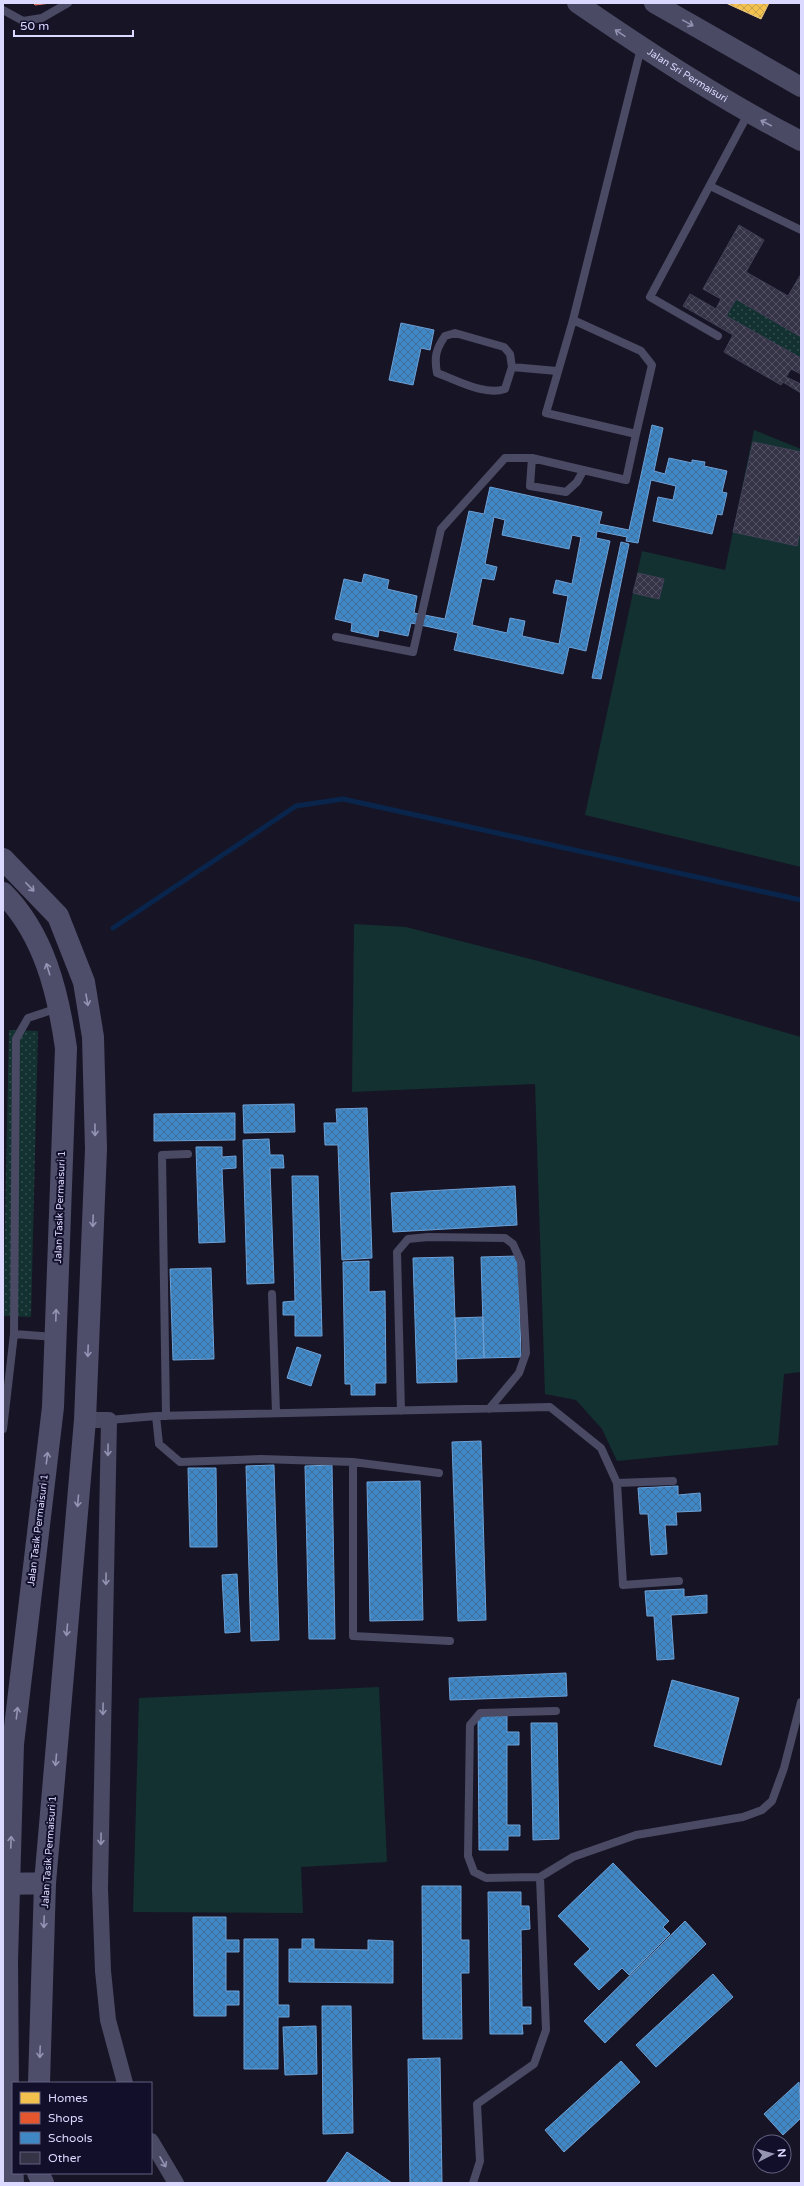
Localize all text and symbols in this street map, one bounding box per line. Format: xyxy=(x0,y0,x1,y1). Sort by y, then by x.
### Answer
scale bar xyxy=(14,12,133,38)
text: 50 m xyxy=(20,19,49,33)
one-way arrow xyxy=(681,20,693,28)
one-way arrow xyxy=(615,29,626,37)
street label: Jalan Sri Permaisuri xyxy=(645,46,730,105)
one-way arrow xyxy=(761,119,773,127)
one-way arrow xyxy=(25,882,35,892)
one-way arrow xyxy=(44,963,51,976)
one-way arrow xyxy=(84,993,92,1006)
one-way arrow xyxy=(92,1123,99,1136)
street label: Jalan Tasik Permaisuri 1 xyxy=(52,1150,68,1264)
one-way arrow xyxy=(89,1214,97,1227)
one-way arrow xyxy=(52,1309,60,1322)
one-way arrow xyxy=(84,1344,92,1357)
one-way arrow xyxy=(105,1443,112,1456)
one-way arrow xyxy=(43,1452,50,1465)
street label: Jalan Tasik Permaisuri 1 xyxy=(25,1473,51,1587)
one-way arrow xyxy=(75,1494,82,1507)
one-way arrow xyxy=(102,1572,110,1585)
one-way arrow xyxy=(63,1623,70,1636)
one-way arrow xyxy=(100,1702,107,1715)
one-way arrow xyxy=(13,1707,21,1720)
one-way arrow xyxy=(52,1753,59,1766)
street label: Jalan Tasik Permaisuri 1 xyxy=(39,1795,59,1909)
one-way arrow xyxy=(97,1832,105,1845)
one-way arrow xyxy=(7,1836,14,1849)
one-way arrow xyxy=(40,1915,48,1928)
one-way arrow xyxy=(36,2045,44,2058)
legend xyxy=(12,2082,152,2174)
text: Homes xyxy=(48,2091,88,2105)
text: Shops xyxy=(48,2111,83,2125)
text: Schools xyxy=(48,2131,93,2145)
north arrow xyxy=(752,2134,792,2174)
text: N xyxy=(775,2148,788,2158)
text: Other xyxy=(48,2151,81,2165)
one-way arrow xyxy=(160,2156,168,2168)

